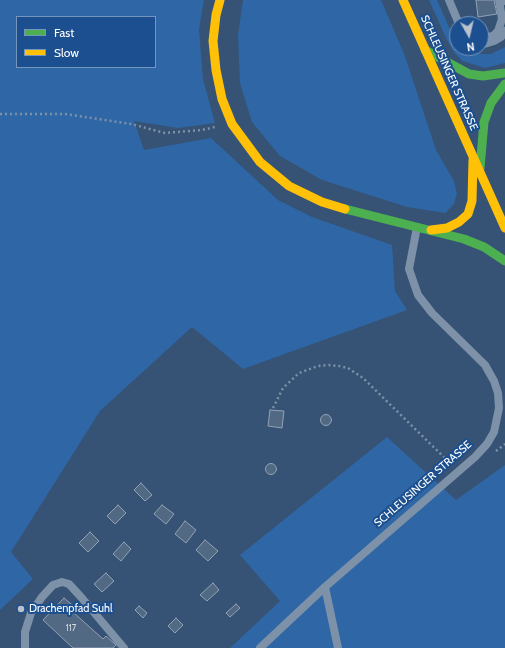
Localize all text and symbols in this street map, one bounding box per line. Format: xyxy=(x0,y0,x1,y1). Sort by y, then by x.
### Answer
street label: SCHLEUSINGER STRASSE xyxy=(418,13,480,133)
legend xyxy=(16,16,156,68)
north arrow xyxy=(449,16,489,56)
text: Fast xyxy=(54,25,74,40)
text: Slow xyxy=(54,45,79,60)
street label: SCHLEUSINGER STRASSE xyxy=(372,438,474,530)
place label: Drachenpfad Suhl xyxy=(29,602,113,616)
marker: Drachenpfad Suhl xyxy=(16,604,26,614)
house number: 117 xyxy=(66,623,76,633)

